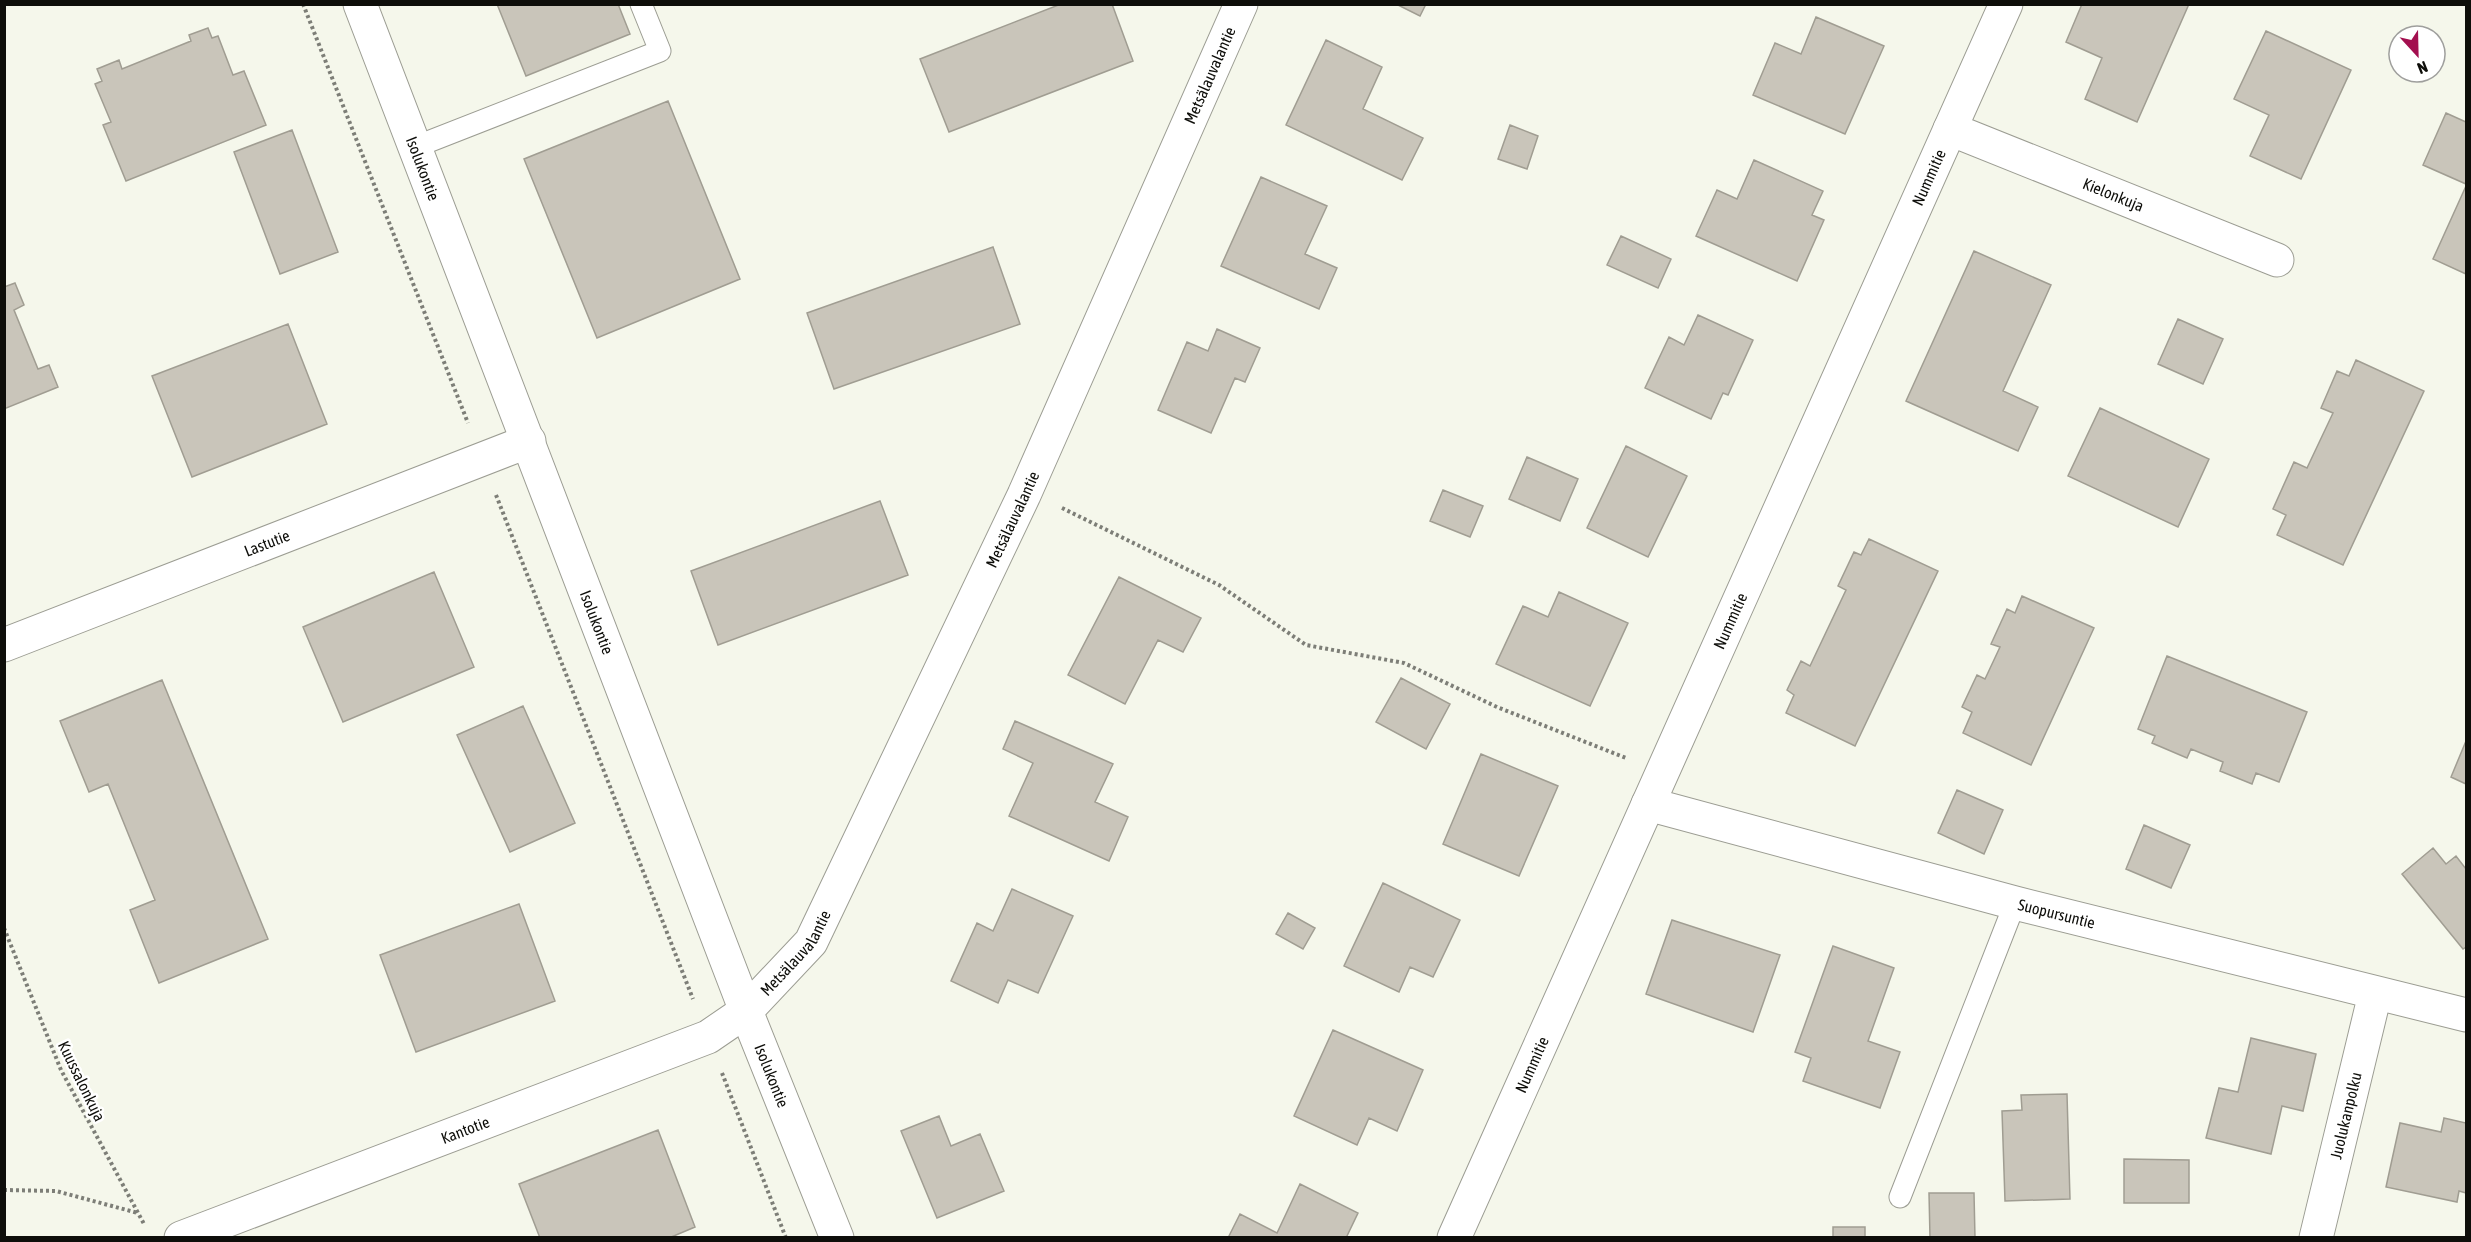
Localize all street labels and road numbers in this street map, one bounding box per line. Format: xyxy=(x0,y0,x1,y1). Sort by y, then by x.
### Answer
street label: Metsälauvalantie xyxy=(1180,24,1239,126)
street label: Isolukontie xyxy=(403,134,443,203)
street label: Nummitie xyxy=(1908,146,1949,208)
street label: Kielonkuja xyxy=(2080,174,2146,215)
street label: Metsälauvalantie xyxy=(982,468,1042,570)
street label: Lastutie xyxy=(242,526,292,560)
street label: Isolukontie xyxy=(577,588,617,657)
street label: Nummitie xyxy=(1710,590,1750,652)
street label: Suopursuntie xyxy=(2016,895,2097,932)
street label: Metsälauvalantie xyxy=(757,907,834,999)
street label: Nummitie xyxy=(1511,1034,1552,1095)
street label: Kuussalonkuja xyxy=(54,1038,109,1125)
street label: Isolukontie xyxy=(751,1041,793,1110)
street label: Juolukanpolku xyxy=(2326,1070,2365,1161)
street label: Kantotie xyxy=(438,1112,492,1147)

